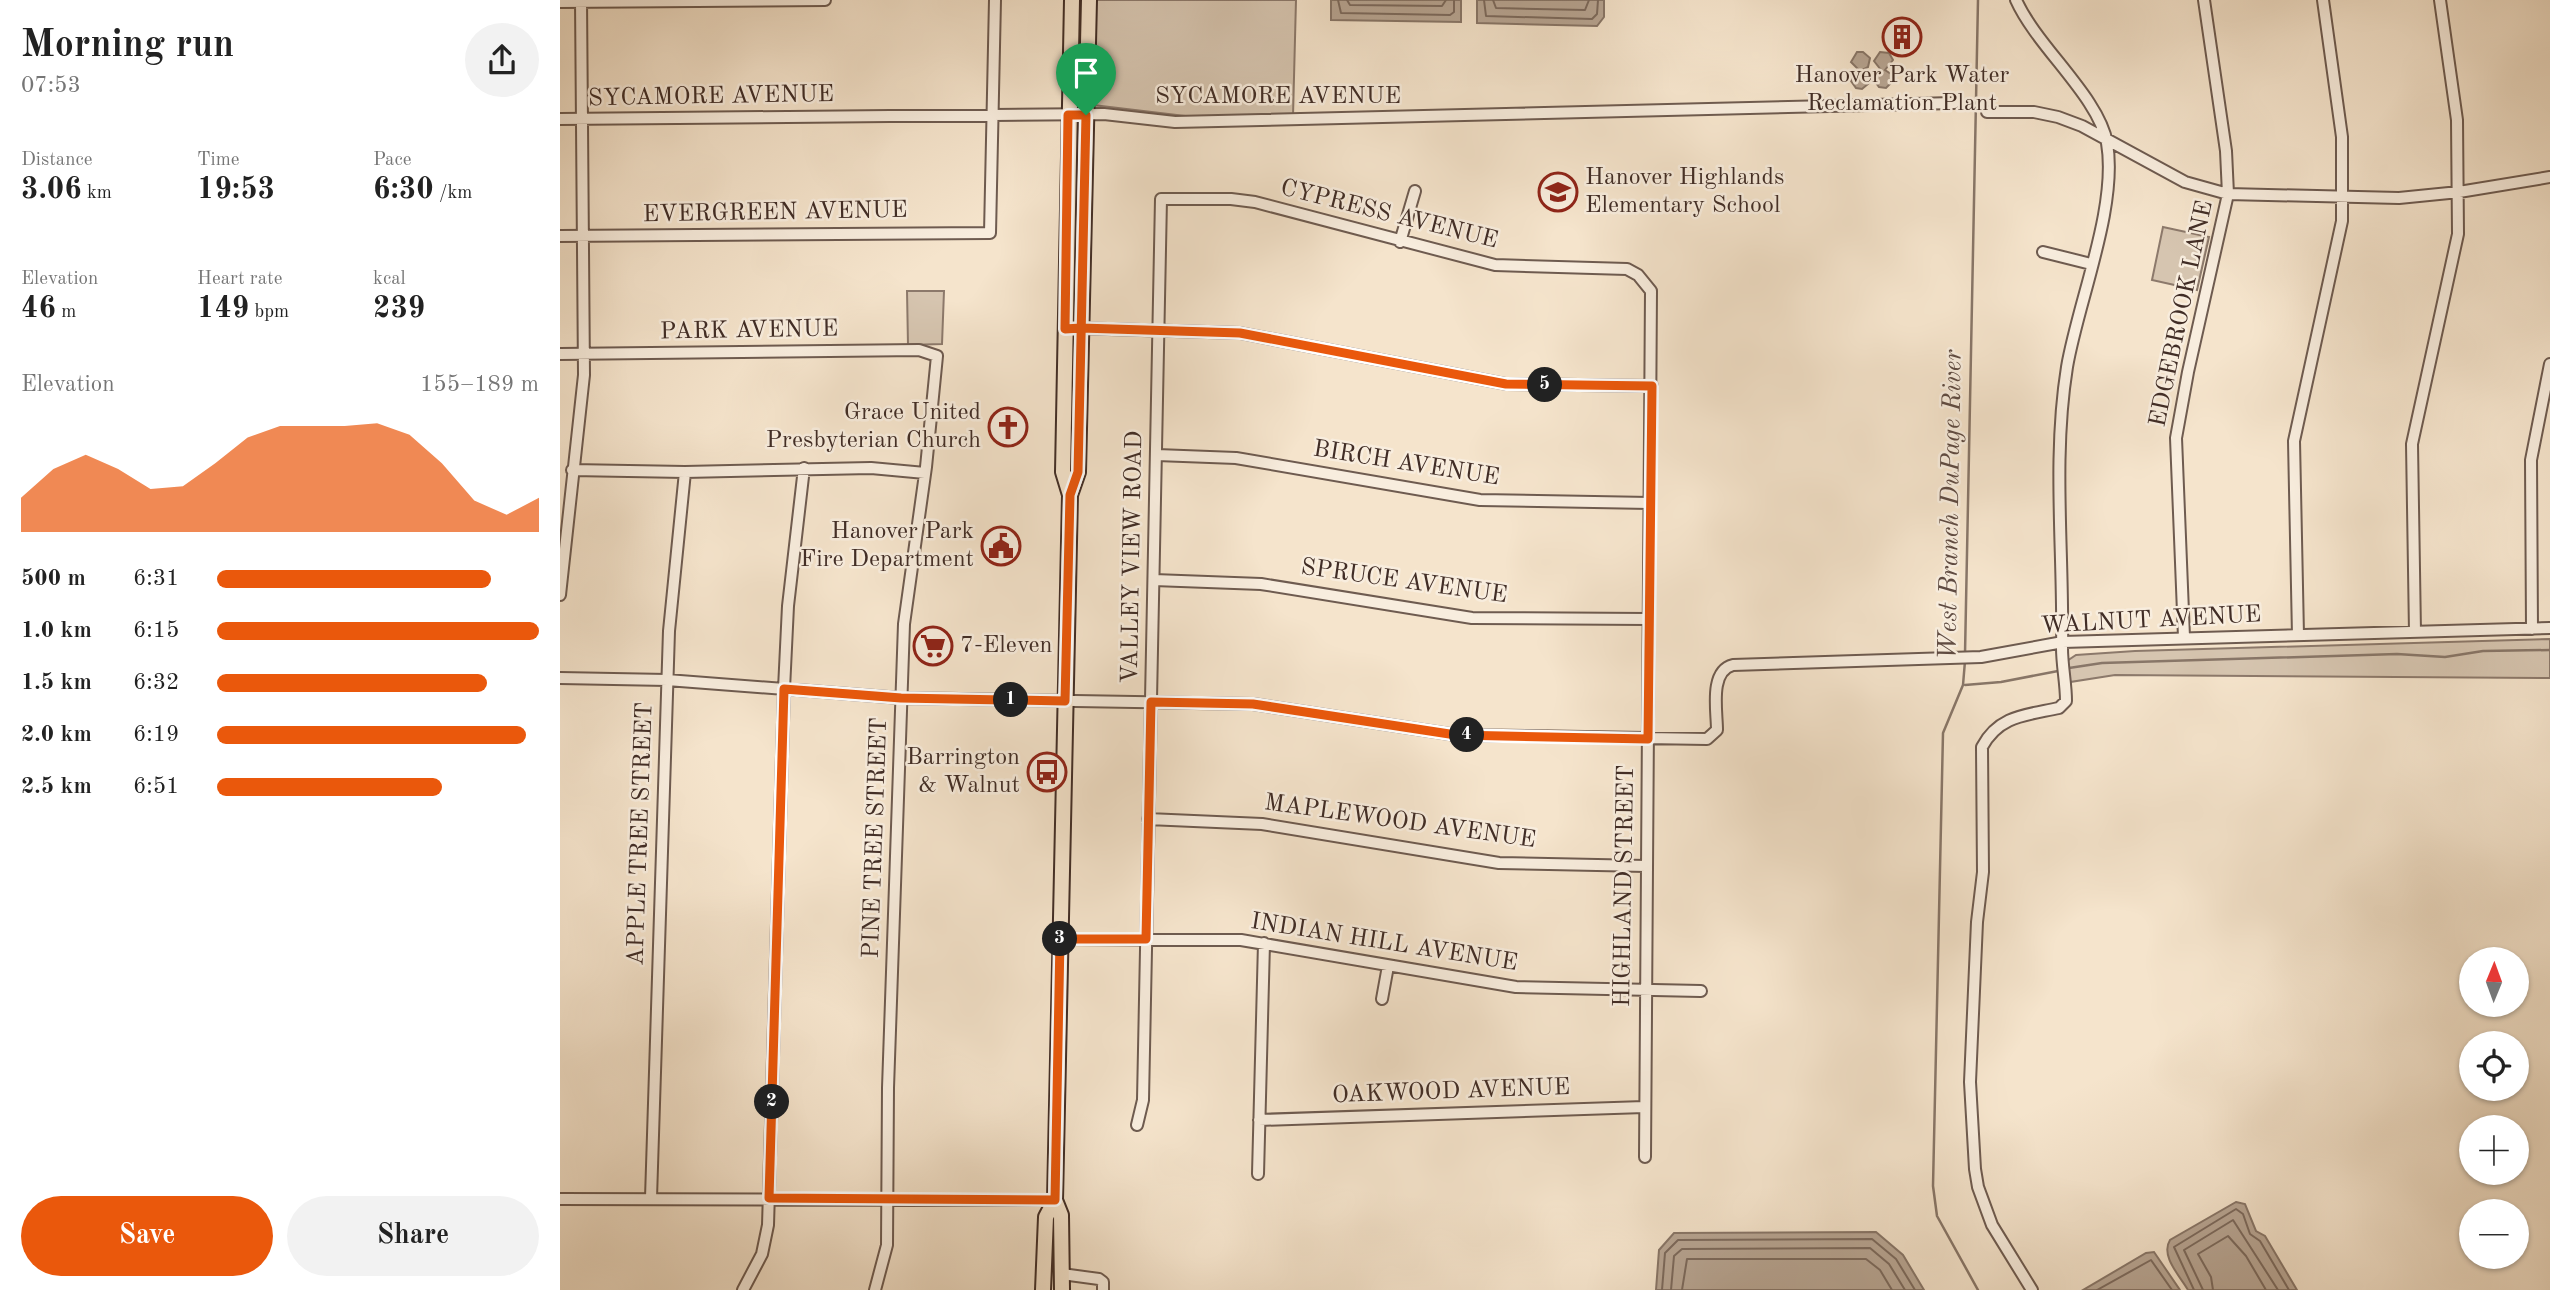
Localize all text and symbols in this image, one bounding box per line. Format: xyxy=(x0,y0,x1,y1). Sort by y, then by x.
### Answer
building icon: Hanover Park Water Reclamation Plant xyxy=(1881,16,1923,58)
button: share xyxy=(465,23,539,97)
text: Morning run xyxy=(21,27,234,65)
pin xyxy=(1056,43,1116,115)
icon: arrive xyxy=(1067,54,1105,92)
place label: Hanover Park Water Reclamation Plant xyxy=(1795,64,2010,116)
text: 07:53 xyxy=(21,74,81,97)
street label: SYCAMORE AVENUE xyxy=(588,83,834,111)
street label: SYCAMORE AVENUE xyxy=(1155,85,1401,109)
text: Distance xyxy=(21,151,93,170)
text: Time xyxy=(197,151,240,170)
text: Pace xyxy=(373,151,412,170)
place label: Hanover Highlands Elementary School xyxy=(1585,166,1784,218)
school or university icon: Hanover Highlands Elementary School xyxy=(1537,171,1579,213)
text: 3.06 xyxy=(21,175,82,205)
text: 19:53 xyxy=(197,175,275,205)
text: 6:30 xyxy=(373,175,434,205)
street label: CYPRESS AVENUE xyxy=(1278,176,1500,254)
text: km xyxy=(82,184,112,203)
text: /km xyxy=(434,184,472,203)
street label: EVERGREEN AVENUE xyxy=(642,199,908,227)
street label: EDGEBROOK LANE xyxy=(2146,199,2218,429)
text: Elevation xyxy=(21,270,98,289)
text: Heart rate xyxy=(197,270,282,289)
text: kcal xyxy=(373,270,406,289)
text: 46 xyxy=(21,294,56,324)
text: 149 xyxy=(197,294,249,324)
text: 239 xyxy=(373,294,425,324)
text: m xyxy=(56,303,76,322)
text: bpm xyxy=(249,303,289,322)
street label: PARK AVENUE xyxy=(660,317,838,345)
water label: West Branch DuPage River xyxy=(1935,349,1967,661)
pin: 5 xyxy=(1528,368,1562,402)
text: Elevation xyxy=(21,373,115,396)
text: 155–189 m xyxy=(420,373,539,396)
text: 5 xyxy=(1539,375,1550,394)
place label: Grace United Presbyterian Church xyxy=(766,401,981,453)
church icon: Grace United Presbyterian Church xyxy=(987,406,1029,448)
street label: VALLEY VIEW ROAD xyxy=(1119,430,1147,684)
street label: BIRCH AVENUE xyxy=(1311,437,1501,491)
place label: Hanover Park Fire Department xyxy=(800,520,974,572)
public building icon: Hanover Park Fire Department xyxy=(980,525,1022,567)
street label: SPRUCE AVENUE xyxy=(1299,556,1509,608)
text: 500 m xyxy=(21,567,86,590)
text: 6:31 xyxy=(133,567,179,590)
street label: WALNUT AVENUE xyxy=(2040,603,2262,639)
text: 1.0 km xyxy=(21,619,92,642)
text: 6:15 xyxy=(133,619,179,642)
supermarket icon: 7-Eleven xyxy=(912,625,954,667)
place label: 7-Eleven xyxy=(960,634,1052,658)
text: 1.5 km xyxy=(21,671,92,694)
text: 6:32 xyxy=(133,671,179,694)
pin: 1 xyxy=(994,682,1028,718)
text: 1 xyxy=(1005,690,1016,709)
street label: APPLE TREE STREET xyxy=(624,702,658,966)
street label: PINE TREE STREET xyxy=(860,717,892,959)
pin: 4 xyxy=(1450,718,1485,752)
text: 2.0 km xyxy=(21,723,92,746)
text: 6:19 xyxy=(133,723,179,746)
text: 4 xyxy=(1461,725,1472,744)
place label: Barrington & Walnut xyxy=(906,746,1020,798)
bus stop icon: Barrington & Walnut xyxy=(1026,751,1068,793)
street label: HIGHLAND STREET xyxy=(1611,765,1639,1007)
text: 2.5 km xyxy=(21,775,92,798)
text: 6:51 xyxy=(133,775,179,798)
street label: MAPLEWOOD AVENUE xyxy=(1263,791,1537,853)
street label: INDIAN HILL AVENUE xyxy=(1249,910,1519,976)
pin: 3 xyxy=(1042,922,1078,956)
text: 3 xyxy=(1054,929,1065,948)
north arrow xyxy=(2459,947,2529,1017)
map controls xyxy=(2459,947,2529,1269)
button: locate xyxy=(2459,1031,2529,1101)
street label: OAKWOOD AVENUE xyxy=(1332,1076,1570,1108)
pin: 2 xyxy=(754,1084,790,1120)
text: 2 xyxy=(766,1092,777,1111)
button: + xyxy=(2459,1115,2529,1185)
button: Save xyxy=(21,1196,273,1276)
button: Share xyxy=(287,1196,539,1276)
button: − xyxy=(2459,1199,2529,1269)

